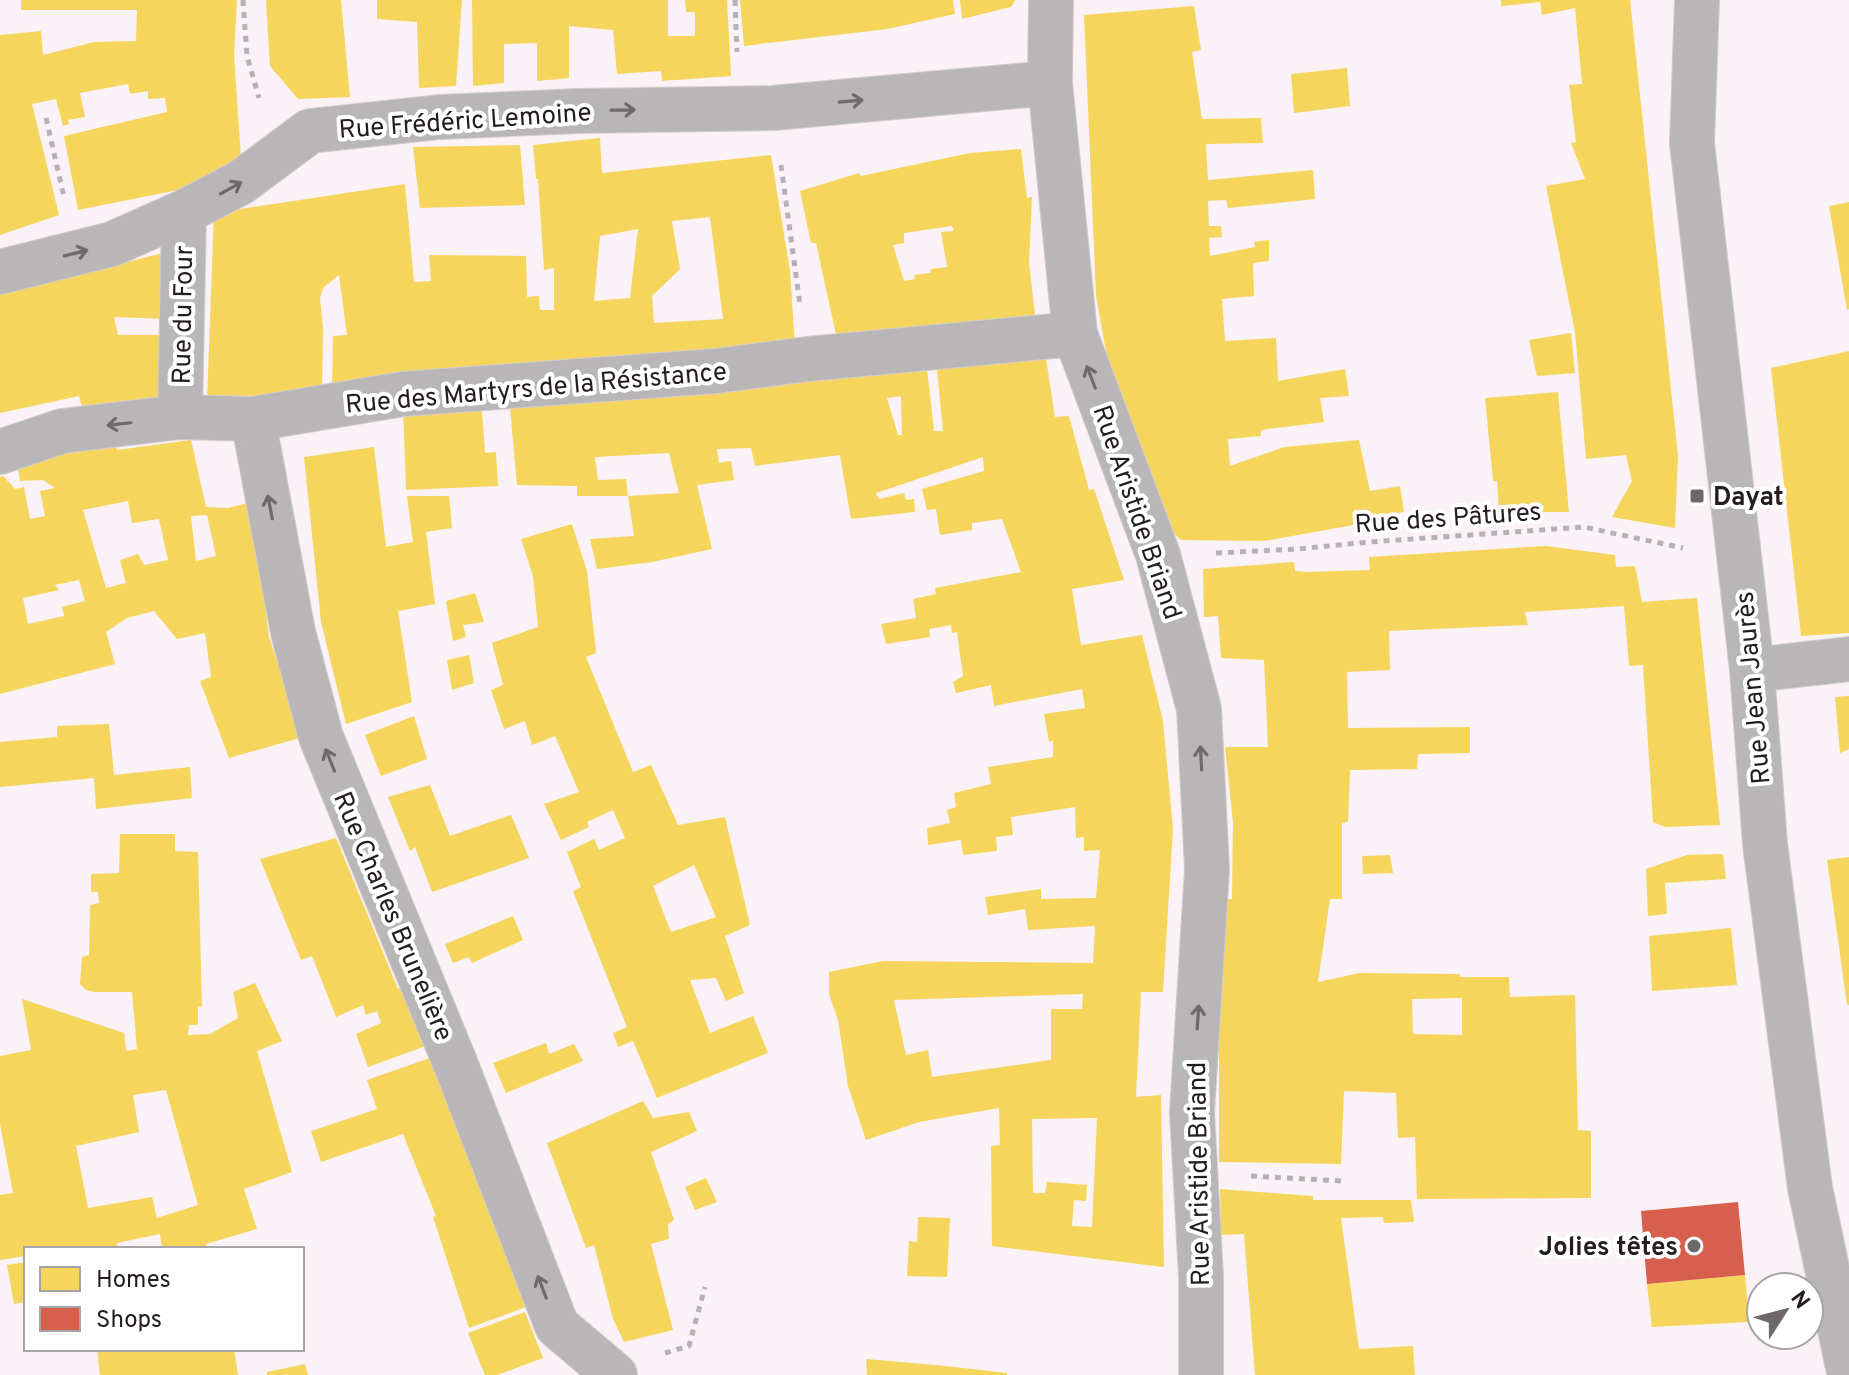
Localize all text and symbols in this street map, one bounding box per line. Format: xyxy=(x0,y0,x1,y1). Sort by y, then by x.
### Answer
one-way arrow xyxy=(837,93,863,108)
street label: Rue Frédéric Lemoine xyxy=(338,97,593,148)
one-way arrow xyxy=(609,102,636,118)
one-way arrow xyxy=(219,179,243,195)
one-way arrow xyxy=(62,245,88,260)
street label: Rue du Four xyxy=(167,245,202,385)
street label: Rue des Martyrs de la Résistance xyxy=(344,356,728,423)
one-way arrow xyxy=(1083,365,1097,390)
street label: Rue Aristide Briand xyxy=(1083,401,1188,624)
one-way arrow xyxy=(106,417,133,432)
place label: Dayat xyxy=(1713,482,1784,515)
marker: Dayat xyxy=(1688,487,1706,505)
one-way arrow xyxy=(261,495,276,521)
street label: Rue des Pâtures xyxy=(1354,497,1543,542)
street label: Rue Jean Jaurès xyxy=(1730,590,1779,786)
one-way arrow xyxy=(1194,745,1209,772)
one-way arrow xyxy=(322,748,336,773)
street label: Rue Charles Brunelière xyxy=(324,787,459,1047)
one-way arrow xyxy=(1190,1004,1205,1031)
street label: Rue Aristide Briand xyxy=(1182,1061,1219,1287)
place label: Jolies têtes xyxy=(1538,1232,1678,1265)
marker: Jolies têtes xyxy=(1685,1237,1703,1255)
legend xyxy=(24,1247,304,1351)
text: Homes xyxy=(96,1266,171,1296)
north arrow xyxy=(1745,1271,1825,1351)
one-way arrow xyxy=(534,1275,548,1300)
text: N xyxy=(1784,1286,1815,1315)
text: Shops xyxy=(96,1306,162,1336)

